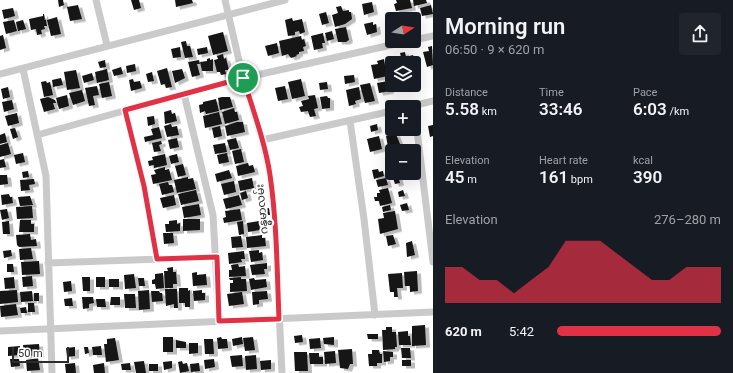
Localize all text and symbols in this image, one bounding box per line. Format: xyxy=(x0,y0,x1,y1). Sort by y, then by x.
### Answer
north arrow xyxy=(385,12,421,48)
map controls xyxy=(385,12,421,180)
button: share xyxy=(679,13,721,55)
text: Morning run xyxy=(445,14,565,39)
text: 06:50 · 9 × 620 m xyxy=(445,42,544,57)
button: layers xyxy=(385,56,421,92)
pin xyxy=(226,61,260,95)
icon: arrive xyxy=(232,67,254,89)
text: Distance xyxy=(445,86,488,99)
text: Time xyxy=(539,86,564,99)
text: Pace xyxy=(633,86,657,99)
text: 5.58 xyxy=(445,99,479,119)
text: 33:46 xyxy=(539,99,582,119)
text: 6:03 xyxy=(633,99,667,119)
button: + xyxy=(385,100,421,136)
text: km xyxy=(479,105,497,118)
text: /km xyxy=(667,105,689,118)
button: − xyxy=(385,144,421,180)
text: Elevation xyxy=(445,154,490,167)
text: Heart rate xyxy=(539,154,588,167)
text: kcal xyxy=(633,154,653,167)
text: 45 xyxy=(445,167,464,187)
text: 161 xyxy=(539,167,568,187)
text: 390 xyxy=(633,167,662,187)
text: m xyxy=(464,173,477,186)
text: bpm xyxy=(568,173,593,186)
street label: ဂန္ဓမာလမ်း xyxy=(252,183,273,235)
text: Elevation xyxy=(445,212,498,227)
text: 276–280 m xyxy=(654,212,721,227)
text: 620 m xyxy=(445,324,482,339)
text: 5:42 xyxy=(509,324,534,339)
scale bar xyxy=(12,345,69,364)
text: 50 m xyxy=(18,347,43,360)

